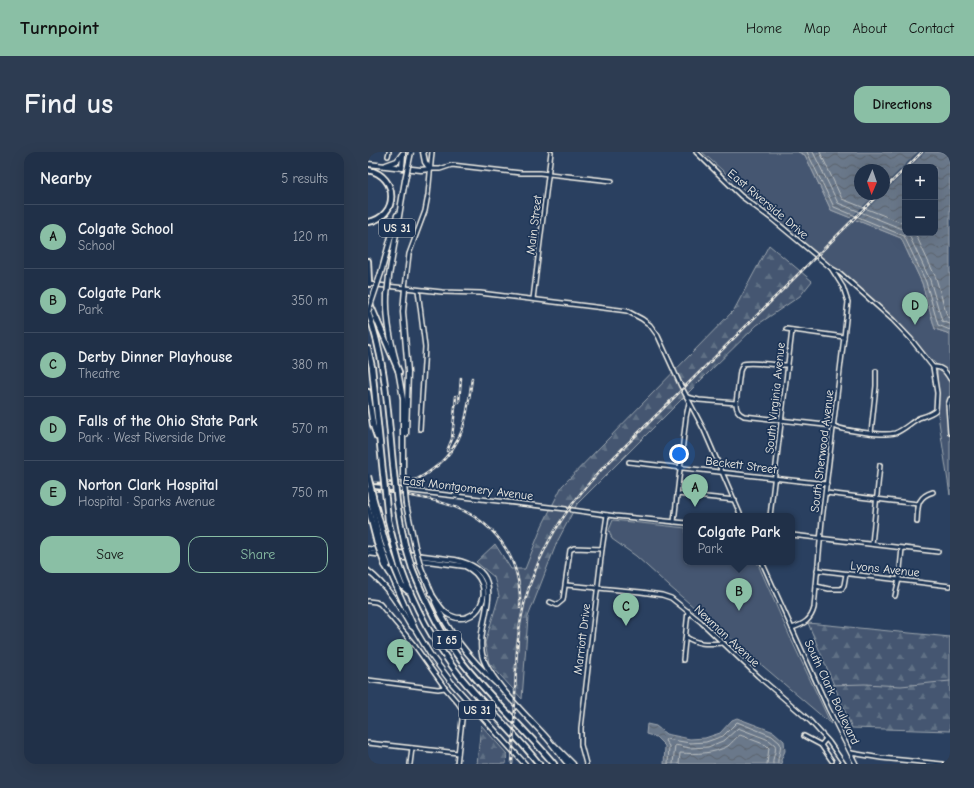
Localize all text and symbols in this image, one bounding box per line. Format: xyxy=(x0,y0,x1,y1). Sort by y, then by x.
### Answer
text: Turnpoint xyxy=(20,17,99,39)
text: Home xyxy=(746,20,782,37)
text: Map xyxy=(804,20,830,37)
text: About xyxy=(852,20,887,37)
text: Contact xyxy=(909,20,954,37)
button: Directions xyxy=(854,86,950,123)
text: Find us xyxy=(24,88,113,120)
north arrow xyxy=(854,164,890,200)
map controls xyxy=(902,164,938,236)
button: + xyxy=(902,164,938,200)
street label: East Riverside Drive xyxy=(725,166,811,242)
text: Nearby xyxy=(40,169,91,188)
text: 5 results xyxy=(281,171,328,186)
street label: Main Street xyxy=(523,194,545,255)
button: − xyxy=(902,200,938,236)
road number: US 31 xyxy=(379,219,415,237)
text: Colgate School xyxy=(78,220,174,238)
text: A xyxy=(49,229,57,244)
text: 120 m xyxy=(293,229,328,244)
text: School xyxy=(78,238,115,253)
text: Colgate Park xyxy=(78,284,161,302)
pin: D xyxy=(902,292,928,325)
text: B xyxy=(49,293,57,308)
text: 350 m xyxy=(291,293,328,308)
text: Park xyxy=(78,302,103,317)
street label: South Virginia Avenue xyxy=(762,342,788,454)
text: Derby Dinner Playhouse xyxy=(78,348,232,366)
text: C xyxy=(49,357,57,372)
text: 380 m xyxy=(292,357,328,372)
text: Theatre xyxy=(78,366,120,381)
street label: South Sherwood Avenue xyxy=(808,389,836,513)
text: Falls of the Ohio State Park xyxy=(78,412,258,430)
text: D xyxy=(49,421,57,436)
text: 570 m xyxy=(292,421,328,436)
text: Park · West Riverside Drive xyxy=(78,430,226,445)
your location xyxy=(669,444,689,464)
street label: Beckett Street xyxy=(705,454,778,476)
street label: East Montgomery Avenue xyxy=(402,473,534,503)
pin: A xyxy=(682,474,708,507)
text: Norton Clark Hospital xyxy=(78,476,218,494)
text: E xyxy=(49,485,57,500)
text: 750 m xyxy=(292,485,328,500)
text: Hospital · Sparks Avenue xyxy=(78,494,215,509)
popup xyxy=(683,513,795,565)
text: Colgate Park xyxy=(698,523,780,541)
button: Save xyxy=(40,536,180,573)
button: Share xyxy=(188,536,328,573)
text: Park xyxy=(698,541,723,556)
street label: Lyons Avenue xyxy=(850,558,920,580)
pin: B xyxy=(726,578,752,611)
pin: C xyxy=(613,593,639,626)
street label: Newman Avenue xyxy=(691,602,763,670)
street label: Marriott Drive xyxy=(571,603,593,675)
road number: I 65 xyxy=(433,631,461,649)
street label: South Clark Boulevard xyxy=(802,637,862,747)
pin: E xyxy=(387,639,413,672)
road number: US 31 xyxy=(459,701,495,719)

